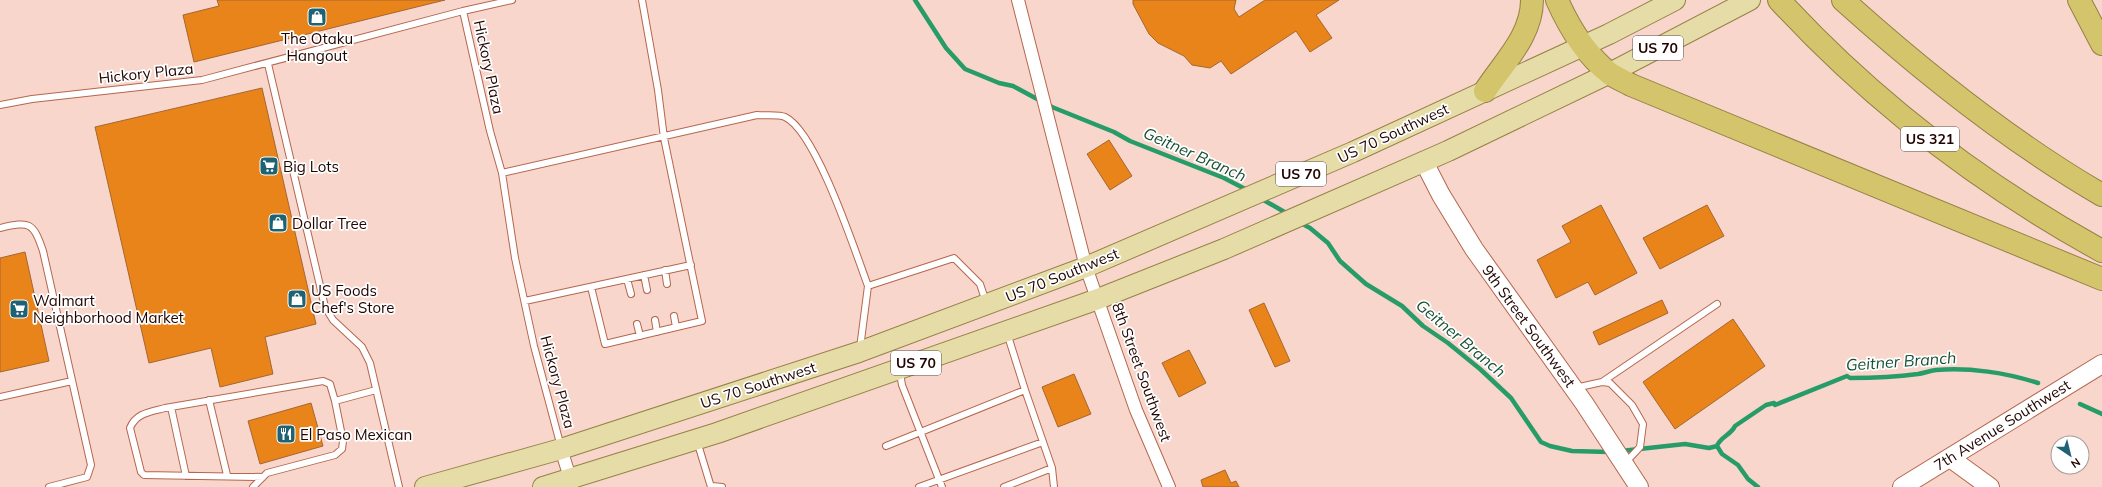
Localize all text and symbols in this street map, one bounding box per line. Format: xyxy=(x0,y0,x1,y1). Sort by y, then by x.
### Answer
shop icon: The Otaku Hangout xyxy=(306,6,328,28)
street label: Hickory Plaza xyxy=(470,18,508,116)
place label: The Otaku Hangout xyxy=(281,29,353,65)
road number: US 70 xyxy=(1633,36,1683,60)
street label: Hickory Plaza xyxy=(98,59,194,87)
street label: US 70 Southwest xyxy=(1334,99,1452,167)
water label: Geitner Branch xyxy=(1140,122,1250,186)
road number: US 321 xyxy=(1901,127,1959,151)
supermarket icon: Big Lots xyxy=(258,155,280,177)
place label: Big Lots xyxy=(283,157,339,176)
road number: US 70 xyxy=(1276,162,1326,186)
shop icon: Dollar Tree xyxy=(267,212,289,234)
place label: Dollar Tree xyxy=(292,214,367,233)
street label: US 70 Southwest xyxy=(1003,244,1121,306)
street label: 9th Street Southwest xyxy=(1478,261,1580,391)
place label: US Foods Chef's Store xyxy=(311,281,395,317)
shop icon: US Foods Chef's Store xyxy=(286,288,308,310)
place label: Walmart Neighborhood Market xyxy=(33,291,184,327)
water label: Geitner Branch xyxy=(1412,295,1510,381)
supermarket icon: Walmart Neighborhood Market xyxy=(8,298,30,320)
street label: 8th Street Southwest xyxy=(1108,300,1176,444)
street label: Hickory Plaza xyxy=(536,333,580,431)
water label: Geitner Branch xyxy=(1845,347,1957,375)
road number: US 70 xyxy=(891,351,941,375)
street label: US 70 Southwest xyxy=(698,357,818,413)
street label: 7th Avenue Southwest xyxy=(1930,375,2074,475)
restaurant icon: El Paso Mexican xyxy=(275,423,297,445)
place label: El Paso Mexican xyxy=(300,425,412,444)
north arrow xyxy=(2050,435,2090,475)
text: N xyxy=(2068,455,2083,471)

